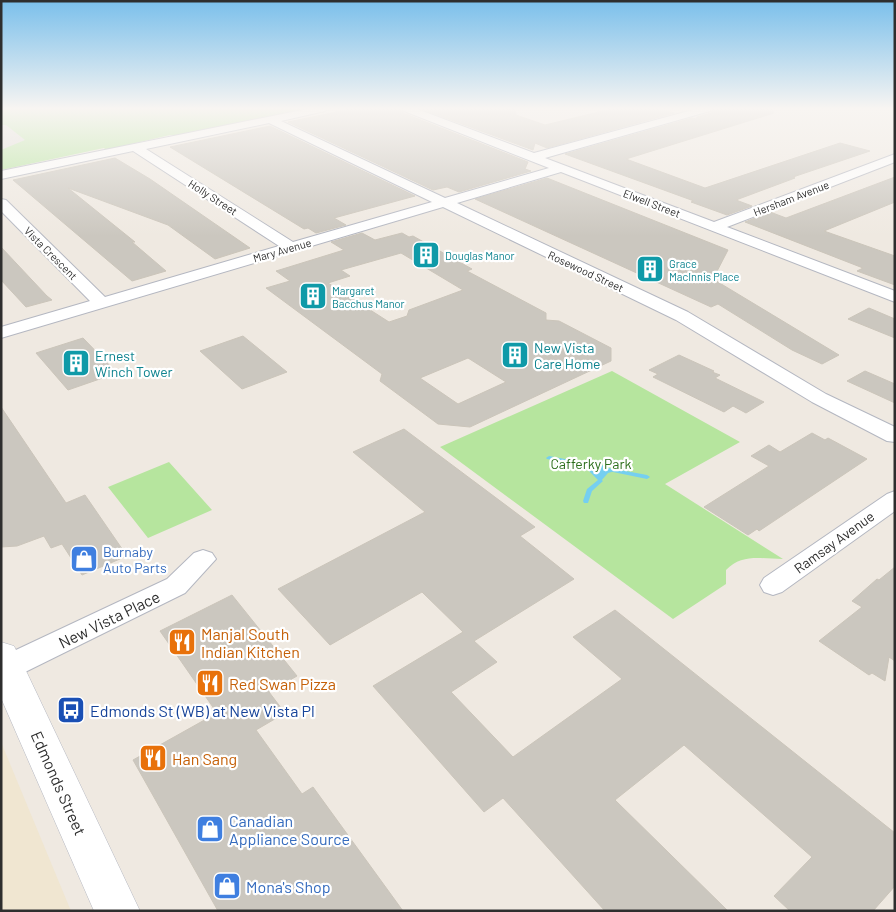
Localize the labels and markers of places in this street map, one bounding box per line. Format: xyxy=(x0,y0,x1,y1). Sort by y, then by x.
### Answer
building icon: Douglas Manor xyxy=(411,240,441,270)
place label: Douglas Manor xyxy=(445,249,515,262)
building icon: Grace MacInnis Place xyxy=(635,254,665,284)
place label: Grace MacInnis Place xyxy=(669,257,740,283)
building icon: Margaret Bacchus Manor xyxy=(298,281,328,311)
place label: Margaret Bacchus Manor xyxy=(332,284,405,310)
place label: New Vista Care Home xyxy=(534,339,601,372)
building icon: New Vista Care Home xyxy=(500,340,530,370)
place label: Ernest Winch Tower xyxy=(95,347,173,380)
building icon: Ernest Winch Tower xyxy=(61,348,91,378)
place label: Burnaby Auto Parts xyxy=(103,543,167,576)
shop icon: Burnaby Auto Parts xyxy=(69,544,99,574)
place label: Manjal South Indian Kitchen xyxy=(201,624,300,661)
restaurant icon: Manjal South Indian Kitchen xyxy=(167,627,197,657)
restaurant icon: Red Swan Pizza xyxy=(195,668,225,698)
place label: Red Swan Pizza xyxy=(229,674,336,693)
bus stop icon: Edmonds St (WB) at New Vista Pl xyxy=(56,695,86,725)
place label: Edmonds St (WB) at New Vista Pl xyxy=(90,701,315,720)
restaurant icon: Han Sang xyxy=(138,743,168,773)
place label: Han Sang xyxy=(172,749,237,768)
place label: Canadian Appliance Source xyxy=(229,811,350,848)
shop icon: Canadian Appliance Source xyxy=(195,814,225,844)
shop icon: Mona's Shop xyxy=(212,871,242,901)
place label: Mona's Shop xyxy=(246,877,331,896)

